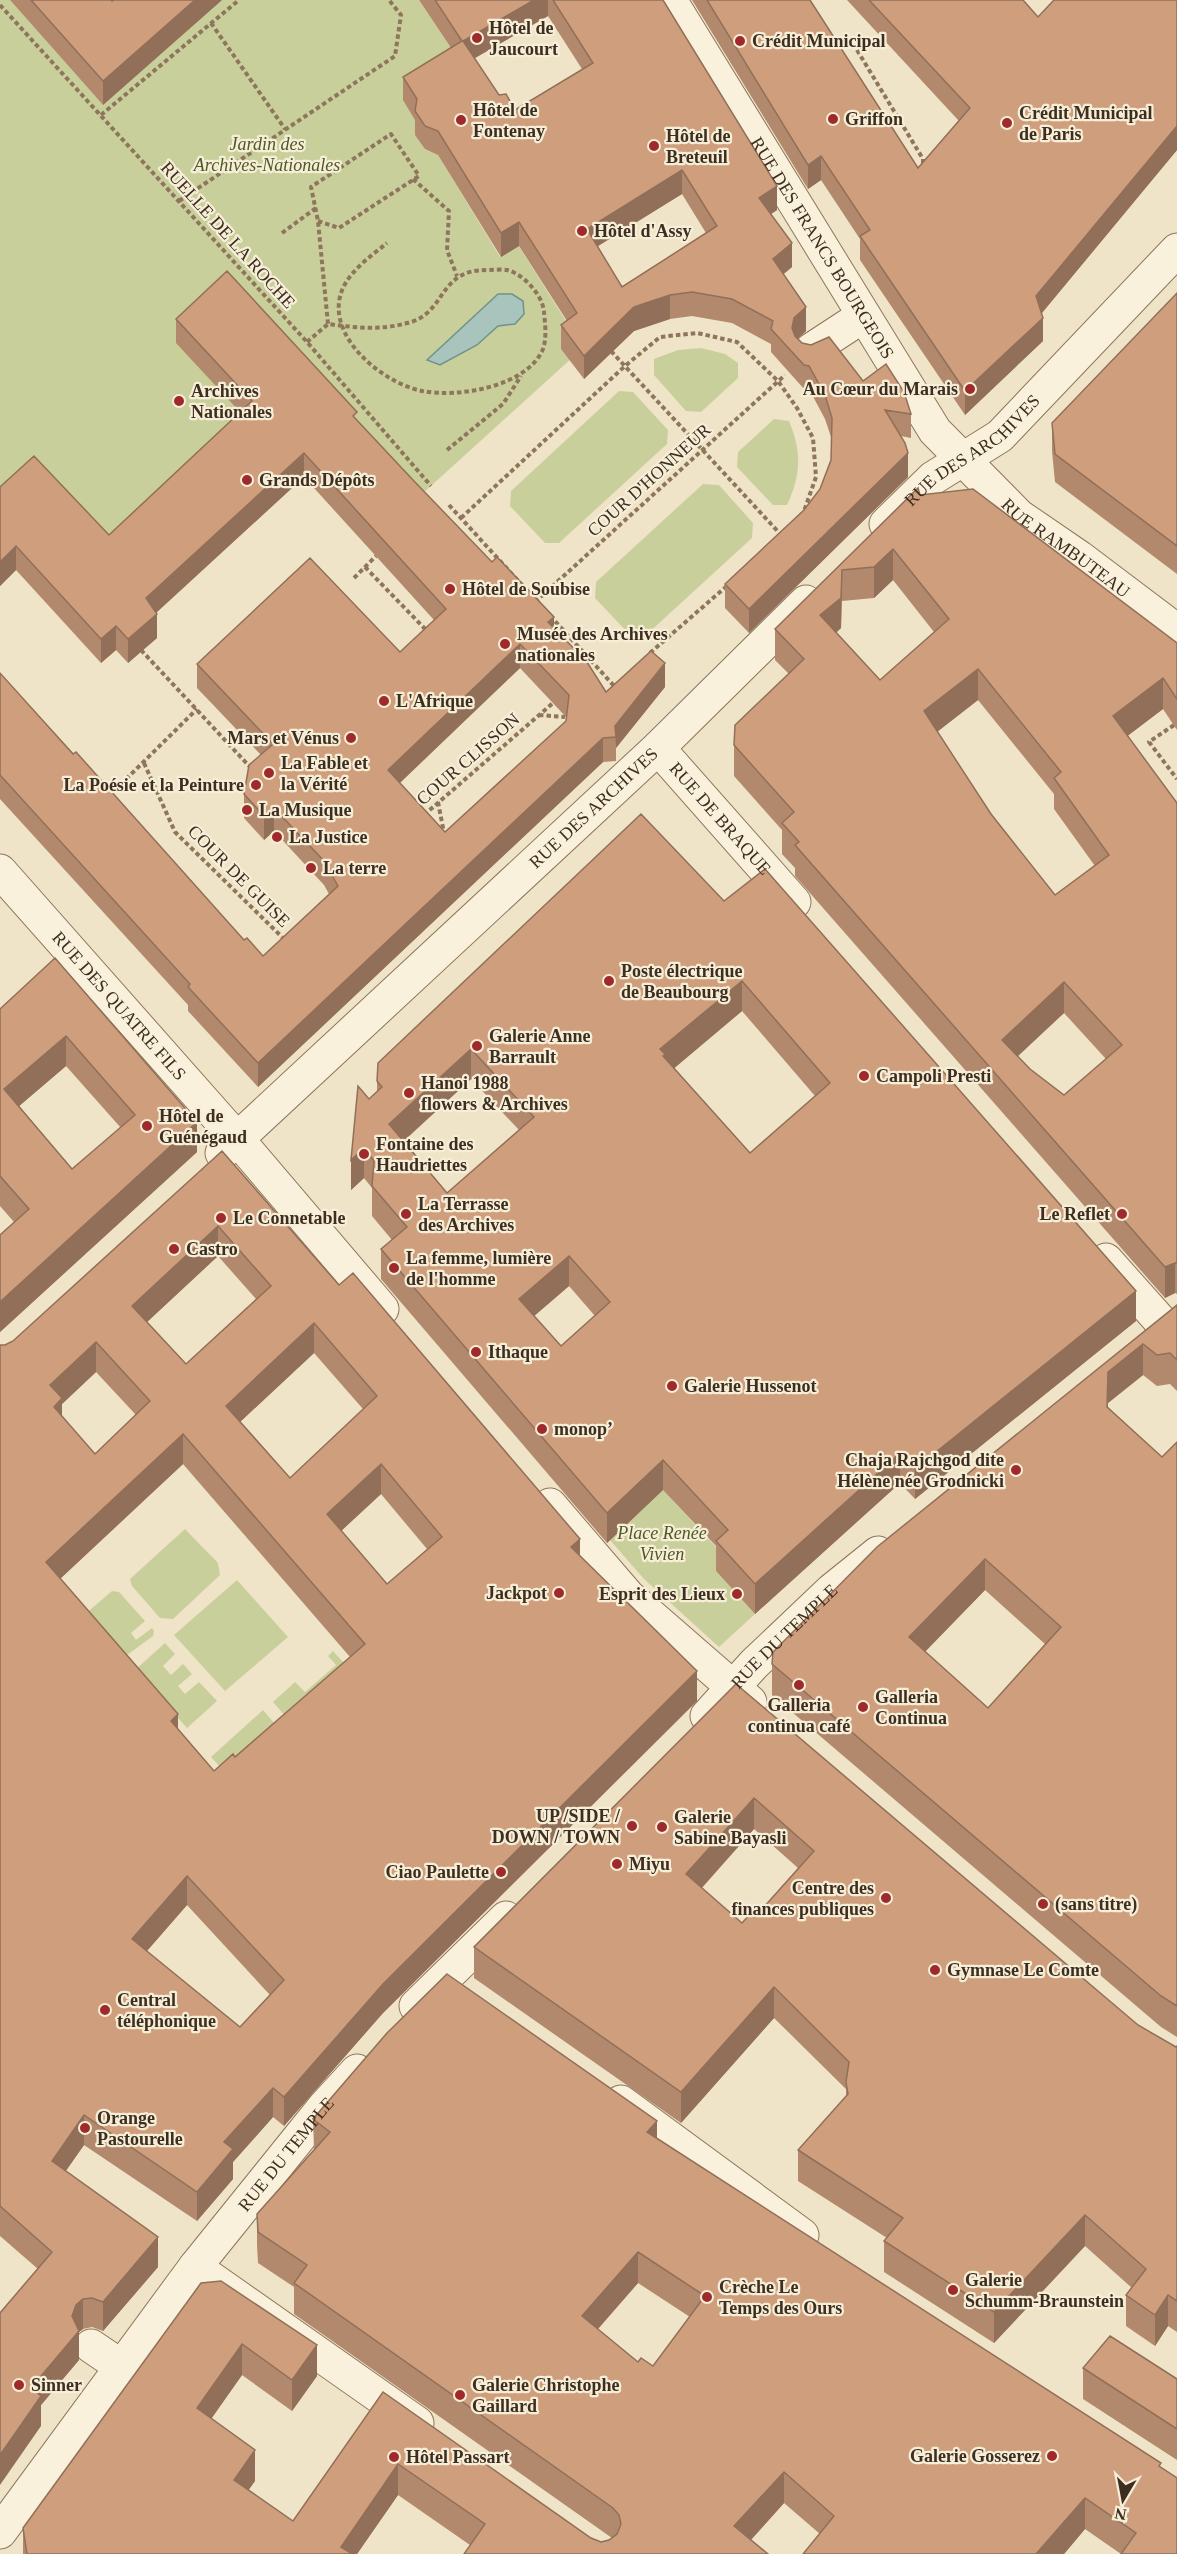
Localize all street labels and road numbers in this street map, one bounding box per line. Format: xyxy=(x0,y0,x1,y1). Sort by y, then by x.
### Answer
street label: RUE DES FRANCS BOURGEOIS xyxy=(747,133,898,362)
street label: RUELLE DE LA ROCHE xyxy=(157,158,299,312)
street label: RUE DES ARCHIVES xyxy=(900,391,1044,510)
street label: COUR D'HONNEUR xyxy=(583,419,715,541)
street label: RUE RAMBUTEAU xyxy=(997,494,1134,602)
street label: COUR CLISSON xyxy=(413,709,523,809)
street label: RUE DES ARCHIVES xyxy=(525,743,662,872)
street label: RUE DE BRAQUE xyxy=(665,758,775,879)
street label: COUR DE GUISE xyxy=(184,821,294,931)
street label: RUE DES QUATRE FILS xyxy=(48,927,190,1084)
street label: RUE DU TEMPLE xyxy=(727,1580,842,1693)
street label: RUE DU TEMPLE xyxy=(234,2093,338,2215)

